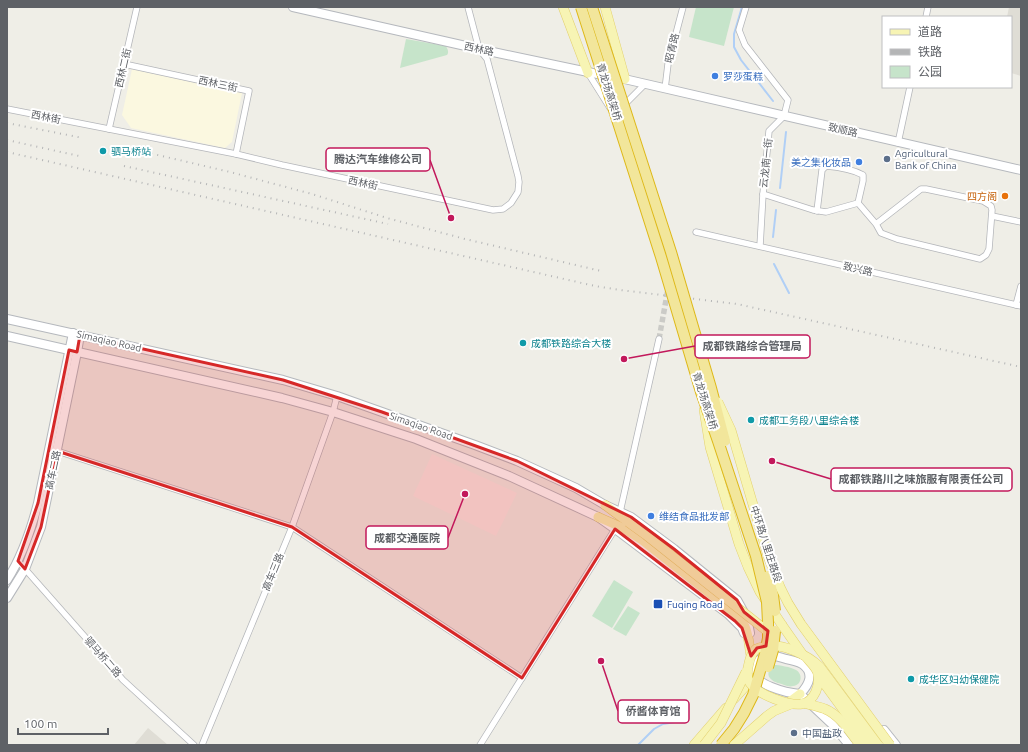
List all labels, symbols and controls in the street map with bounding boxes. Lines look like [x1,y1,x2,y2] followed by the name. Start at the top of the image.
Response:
[882,16,1012,88] legend
[918,25,942,38] text: 道路
[663,32,681,64] street label: 昭青路
[463,41,495,57] street label: 西林路
[918,45,942,58] text: 铁路
[113,47,133,89] street label: 西林二街
[594,62,624,122] street label: 青龙场高架桥
[918,65,942,78] text: 公园
[710,71,720,81] marker: 罗莎蛋糕
[723,71,763,82] place label: 罗莎蛋糕
[197,74,239,94] street label: 西林三街
[30,109,62,125] street label: 西林街
[827,121,859,139] street label: 致顺路
[758,138,774,188] street label: 云龙南一街
[98,146,108,156] marker: 驷马桥站
[111,146,151,157] place label: 驷马桥站
[326,148,430,171] callout: 腾达汽车维修公司
[895,148,957,171] place label: Agricultural Bank of China
[334,153,422,165] text: 腾达汽车维修公司
[882,154,892,164] marker: Agricultural Bank of China
[791,157,851,168] place label: 美之集化妆品
[854,157,864,167] marker: 美之集化妆品
[347,175,379,191] street label: 西林街
[967,191,997,202] place label: 四方阁
[1000,191,1010,201] marker: 四方阁
[842,260,874,278] street label: 致兴路
[76,328,143,354] street label: Simaqiao Road
[695,335,810,358] callout: 成都铁路综合管理局
[518,338,528,348] marker: 成都铁路综合大楼
[531,338,611,349] place label: 成都铁路综合大楼
[703,340,802,352] text: 成都铁路综合管理局
[690,371,720,431] street label: 青龙场高架桥
[388,410,454,442] street label: Simaqiao Road
[746,415,756,425] marker: 成都工务段八里综合楼
[759,415,859,426] place label: 成都工务段八里综合楼
[43,449,63,491] street label: 高车二路
[831,468,1012,491] callout: 成都铁路川之味旅服有限责任公司
[839,473,1004,485] text: 成都铁路川之味旅服有限责任公司
[748,504,784,584] street label: 中环路八里庄路段
[646,511,656,521] marker: 维结食品批发部
[659,511,729,522] place label: 维结食品批发部
[366,526,448,549] callout: 成都交通医院
[374,532,440,544] text: 成都交通医院
[260,551,286,593] street label: 高车三路
[652,598,664,610] marker: Fuqing Road
[667,599,723,610] place label: Fuqing Road
[82,635,124,679] street label: 驷马桥二路
[906,674,916,684] marker: 成华区妇幼保健院
[919,674,999,685] place label: 成华区妇幼保健院
[618,700,689,723] callout: 侨酱体育馆
[626,705,681,717] text: 侨酱体育馆
[18,710,108,736] scale bar
[24,717,57,730] text: 100 m
[789,728,799,738] marker: 中国盐政
[802,728,842,739] place label: 中国盐政

